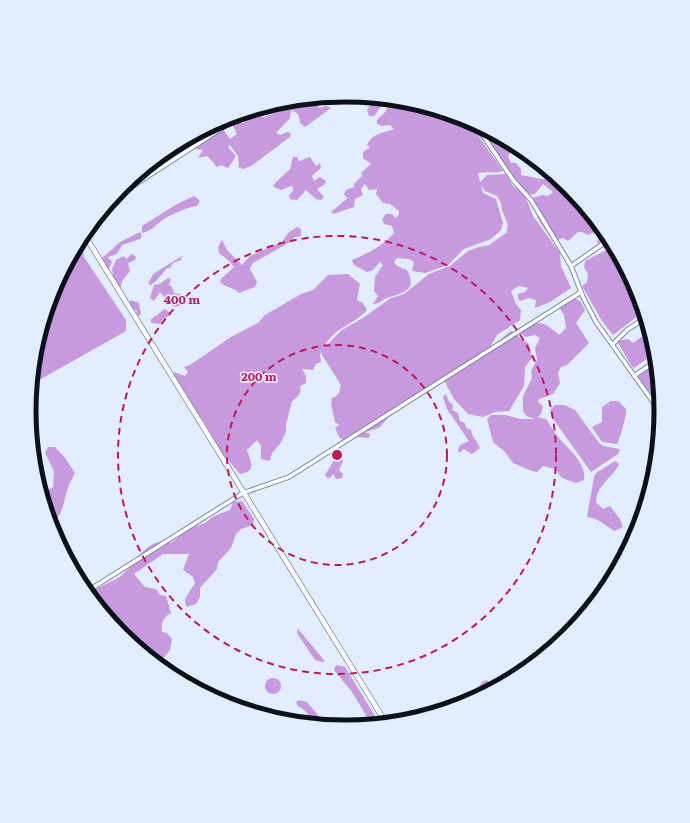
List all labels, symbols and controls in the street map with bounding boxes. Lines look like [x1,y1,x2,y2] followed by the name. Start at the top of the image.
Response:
[164,290,200,308] text: 400 m
[241,367,277,385] text: 200 m
[330,448,344,462] centre of rings

